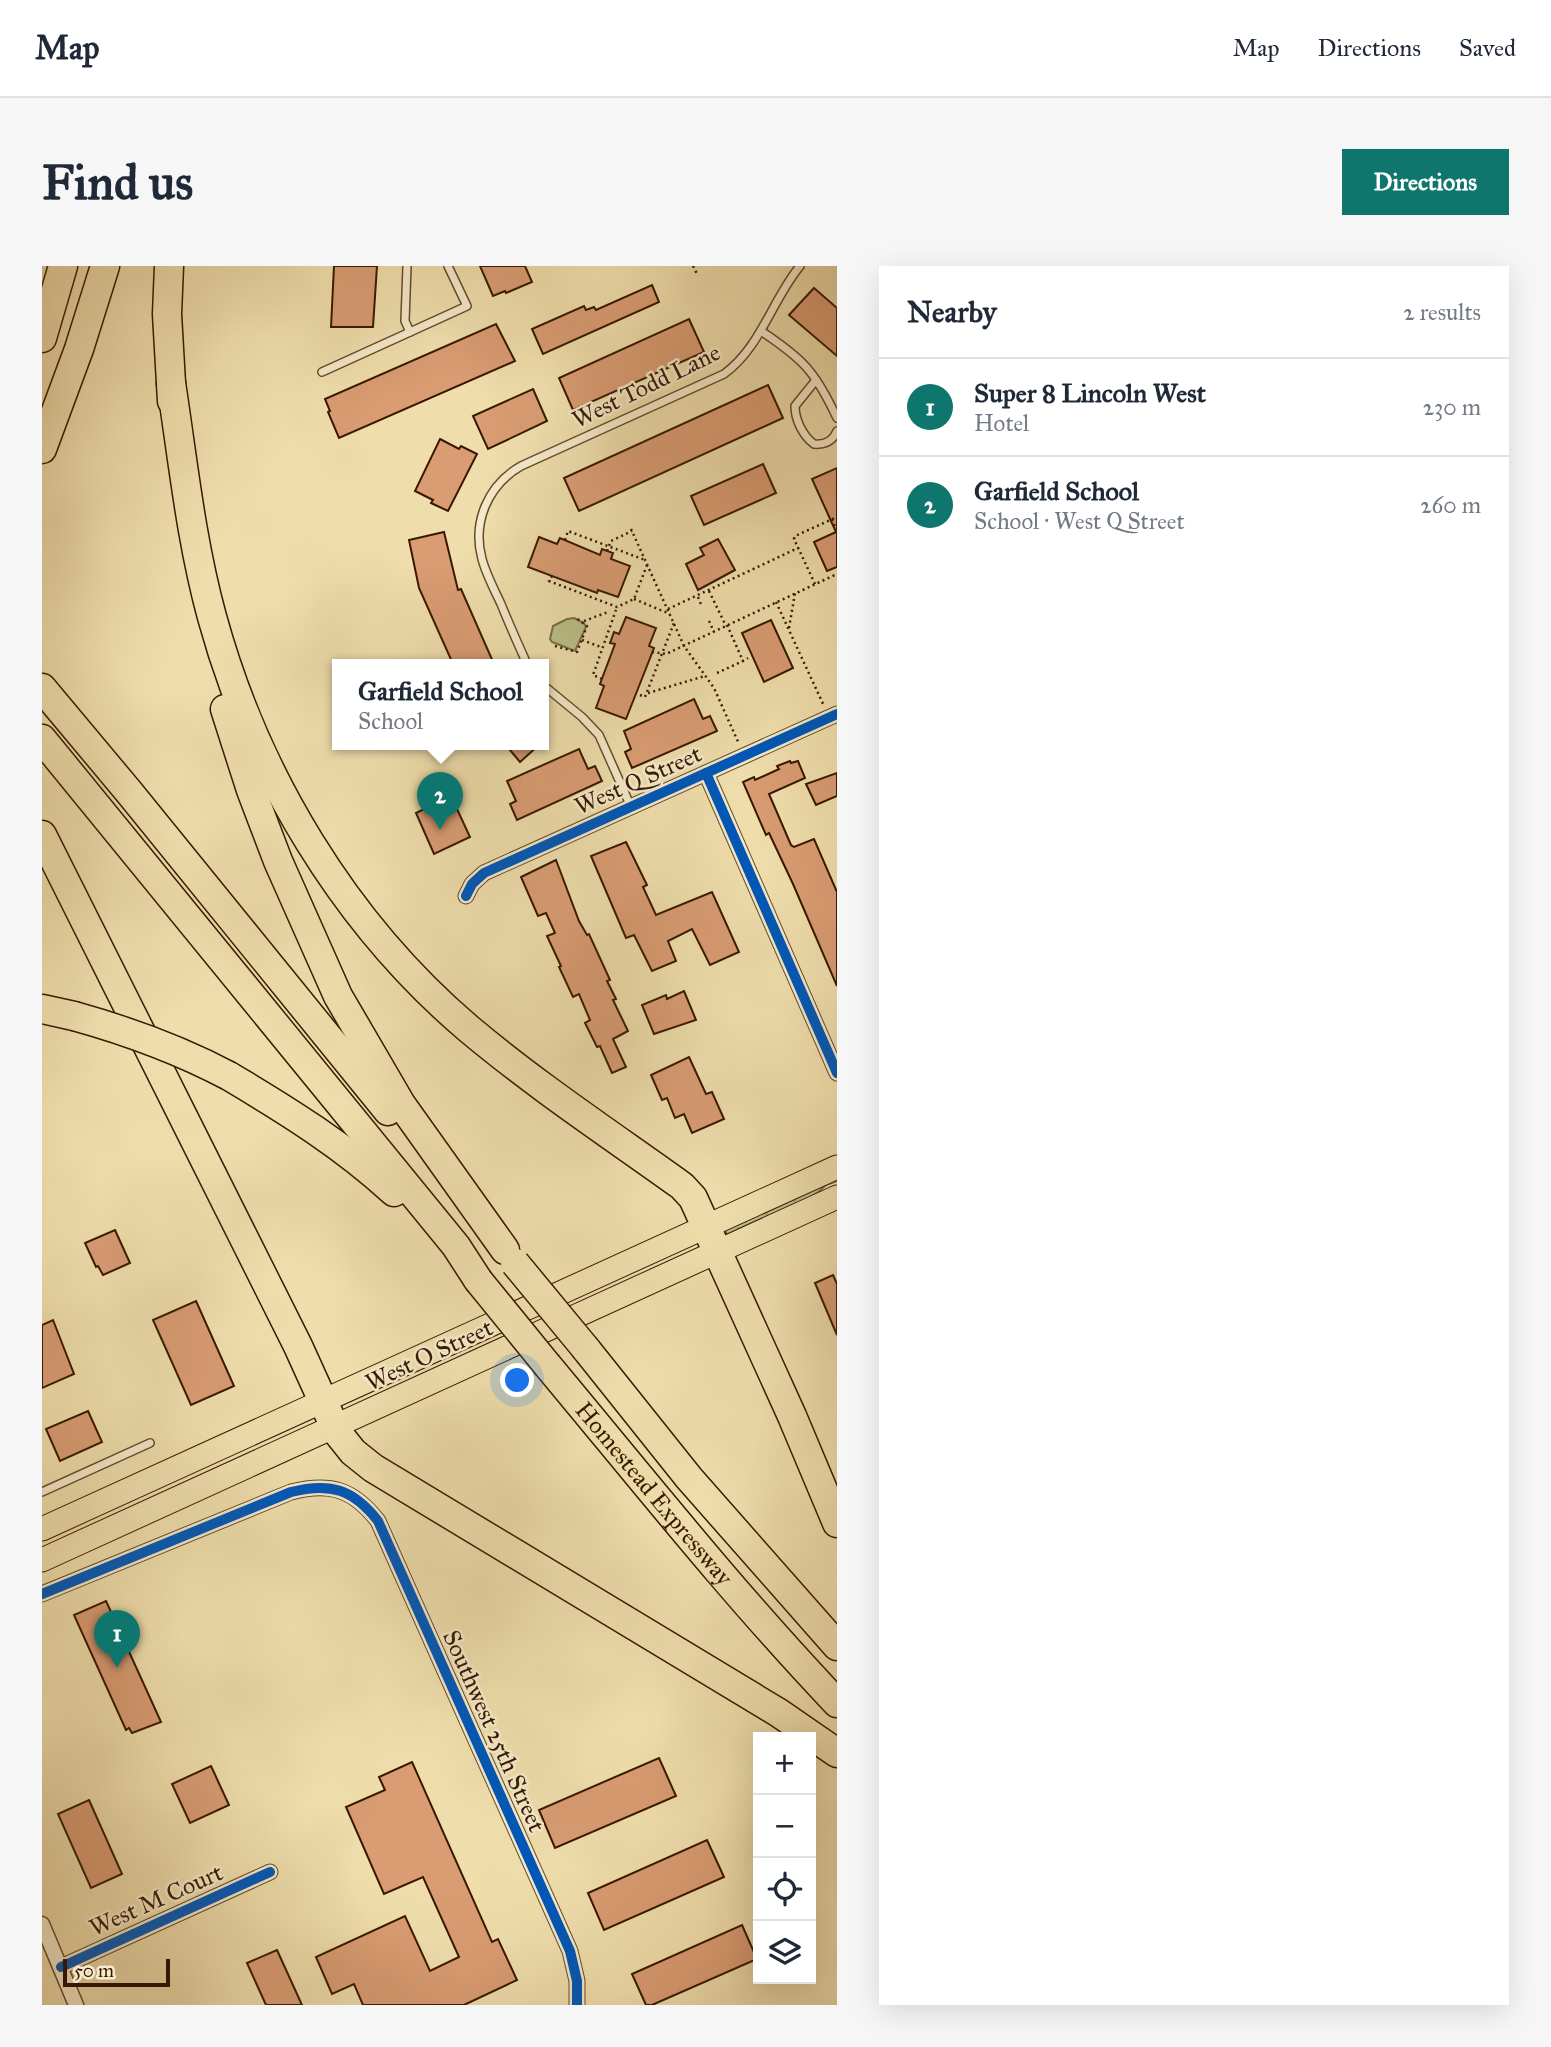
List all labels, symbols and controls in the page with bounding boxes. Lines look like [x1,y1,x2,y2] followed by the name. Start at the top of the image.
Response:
[35,28,99,68] text: Map
[1233,33,1280,63] text: Map
[1318,33,1421,63] text: Directions
[1459,33,1516,63] text: Saved
[1342,149,1509,215] button: Directions
[42,153,193,212] text: Find us
[907,294,997,330] text: Nearby
[1403,298,1481,326] text: 2 results
[567,337,725,435] street label: West Todd Lane
[974,377,1206,409] text: Super 8 Lincoln West
[925,393,935,421] text: 1
[1423,393,1481,421] text: 230 m
[974,409,1029,437] text: Hotel
[974,475,1139,507] text: Garfield School
[924,491,936,519] text: 2
[1420,491,1481,519] text: 260 m
[974,507,1185,535] text: School · West Q Street
[332,659,549,750] popup
[358,675,523,707] text: Garfield School
[358,707,423,735] text: School
[570,738,707,821] street label: West Q Street
[417,772,463,830] pin: 2
[360,1312,498,1398] street label: West O Street
[500,1363,534,1397] your location
[569,1396,740,1592] street label: Homestead Expressway
[94,1610,140,1668] pin: 1
[436,1625,552,1837] street label: Southwest 25th Street
[753,1732,816,1984] map controls
[753,1732,816,1795] button: +
[753,1795,816,1858] button: −
[85,1857,228,1943] street label: West M Court
[753,1858,816,1921] button: locate
[753,1921,816,1984] button: layers
[63,1956,170,1988] scale bar
[74,1959,114,1982] text: 50 m

